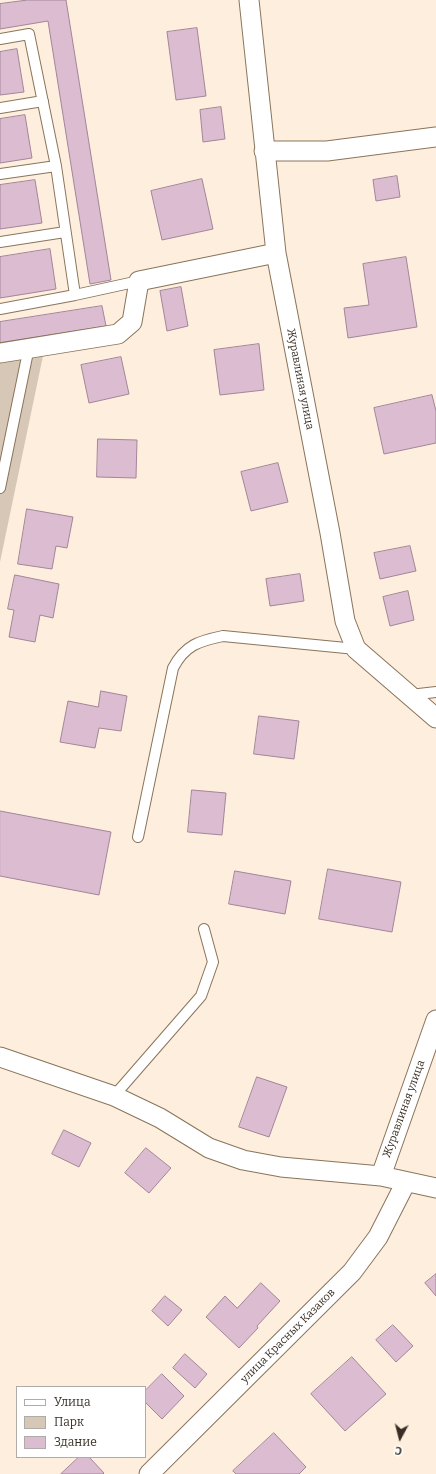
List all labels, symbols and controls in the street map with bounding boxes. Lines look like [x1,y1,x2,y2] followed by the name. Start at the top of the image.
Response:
[284,327,316,431] street label: Журавлиная улица
[380,1058,428,1160] street label: Журавлиная улица
[238,1286,338,1386] street label: улица Красных Казаков
[16,1386,146,1458] legend
[54,1395,90,1409] text: Улица
[54,1415,84,1429] text: Парк
[380,1418,420,1458] north arrow
[54,1435,97,1449] text: Здание
[394,1444,403,1457] text: С

